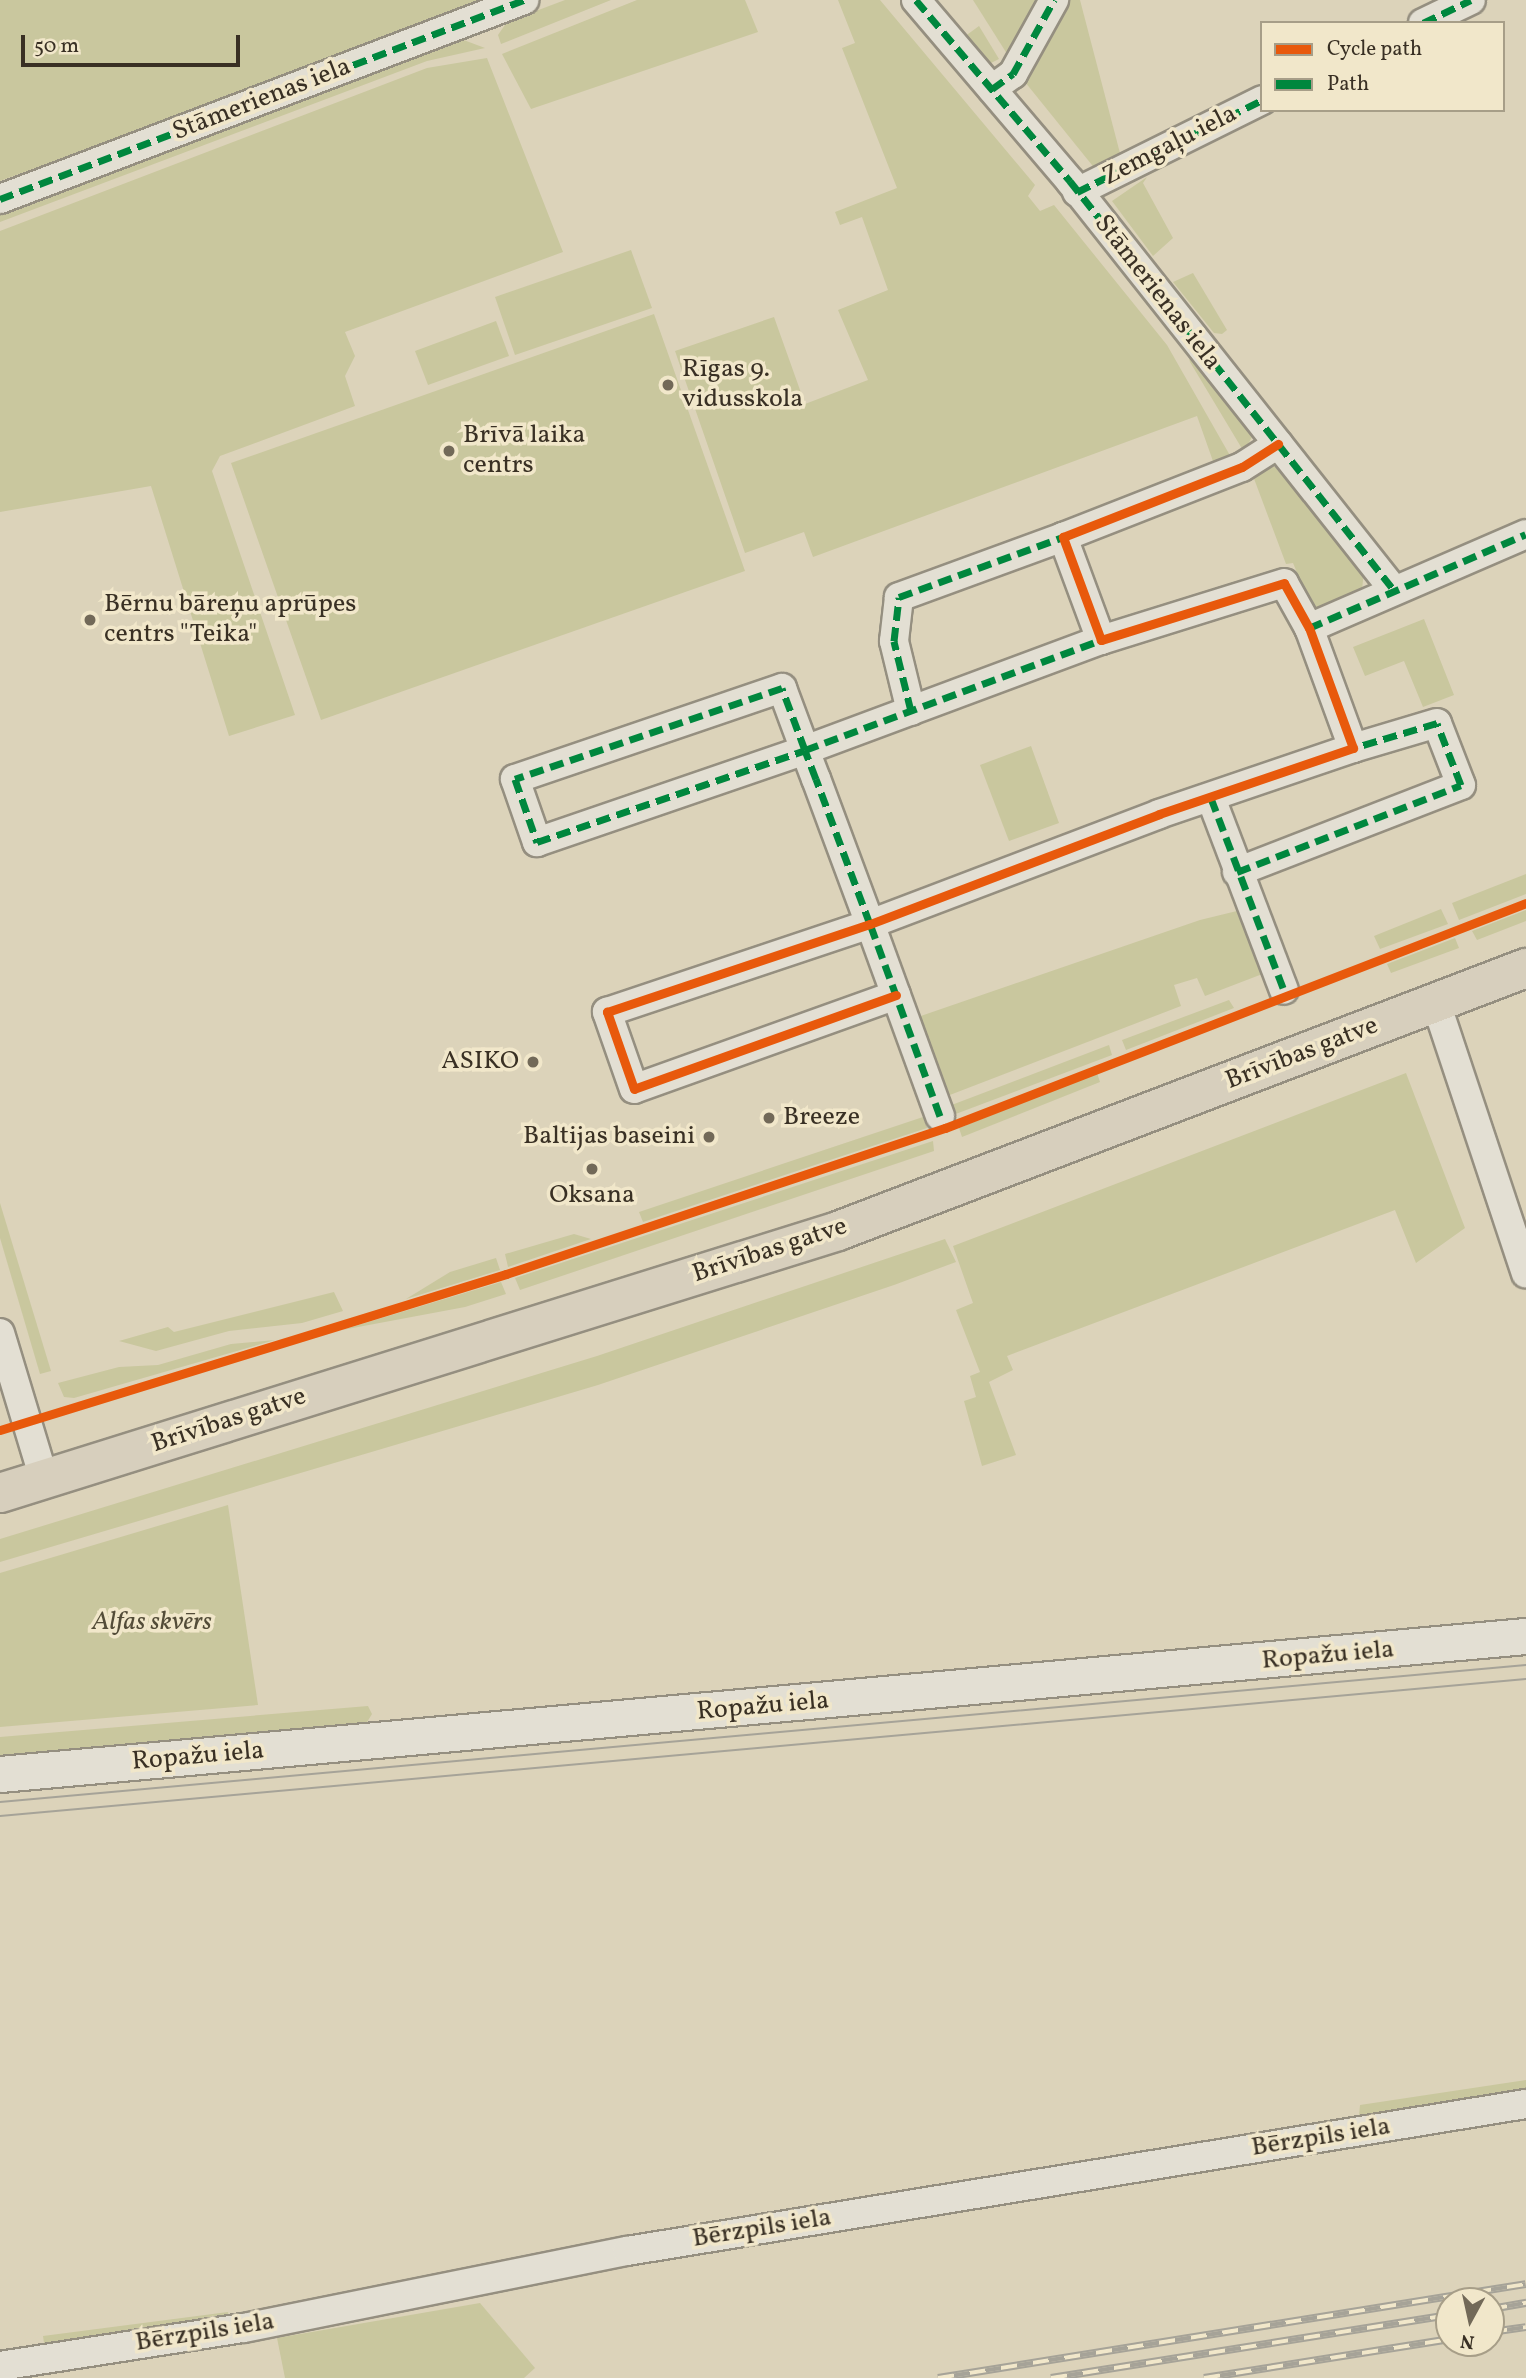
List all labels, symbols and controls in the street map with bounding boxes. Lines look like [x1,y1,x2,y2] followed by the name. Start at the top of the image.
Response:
[24,21,243,65] scale bar
[1260,21,1505,112] legend
[34,32,79,61] text: 50 m
[1327,35,1422,64] text: Cycle path
[168,52,356,148] street label: Stāmerienas iela
[1327,70,1369,99] text: Path
[1098,99,1242,193] street label: Zemgaļu iela
[1087,209,1227,377] street label: Stāmerienas iela
[682,354,803,416] place label: Rīgas 9. vidusskola
[660,377,676,393] marker: Rīgas 9. vidusskola
[463,420,585,481] place label: Brīvā laika centrs
[441,443,457,459] marker: Brīvā laika centrs
[104,589,356,650] place label: Bērnu bāreņu aprūpes centrs "Teika"
[82,612,98,628] marker: Bērnu bāreņu aprūpes centrs "Teika"
[1221,1011,1383,1097] street label: Brīvības gatve
[441,1046,519,1078] place label: ASIKO
[525,1054,541,1070] marker: ASIKO
[783,1102,860,1134] place label: Breeze
[761,1110,777,1126] marker: Breeze
[523,1121,695,1153] place label: Baltijas baseini
[701,1129,717,1145] marker: Baltijas baseini
[584,1161,600,1177] marker: Oksana
[549,1180,635,1212] place label: Oksana
[689,1211,851,1291] street label: Brīvības gatve
[148,1381,310,1461] street label: Brīvības gatve
[92,1607,212,1639] park label: Alfas skvērs
[1261,1635,1395,1677] street label: Ropažu iela
[696,1686,830,1728] street label: Ropažu iela
[131,1736,265,1778] street label: Ropažu iela
[1249,2112,1393,2164] street label: Bērzpils iela
[690,2203,834,2255] street label: Bērzpils iela
[1435,2287,1505,2357] north arrow
[133,2307,277,2359] street label: Bērzpils iela
[1459,2327,1476,2355] text: N

